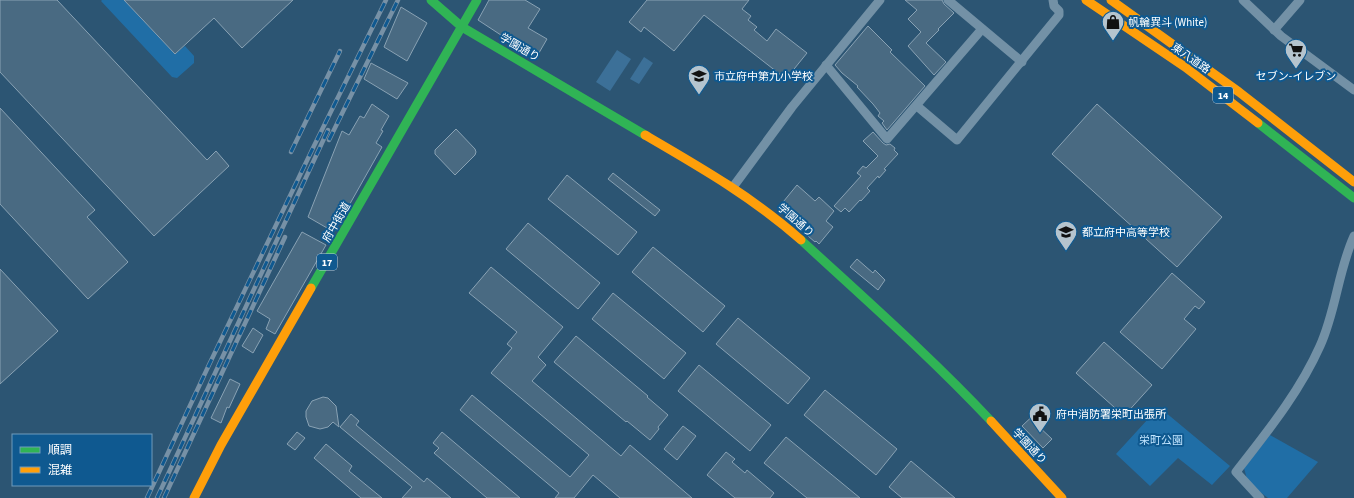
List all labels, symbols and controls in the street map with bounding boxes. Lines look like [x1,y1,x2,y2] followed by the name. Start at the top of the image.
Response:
[1100,9,1126,42] shop icon: 帆輪異斗 (White)
[1128,15,1207,30] place label: 帆輪異斗 (White)
[497,30,543,65] street label: 学園通り
[1283,37,1309,70] supermarket icon: セブン-イレブン
[1168,40,1213,77] street label: 東八道路
[686,63,712,96] school or university icon: 市立府中第九小学校
[714,69,813,84] place label: 市立府中第九小学校
[1256,69,1336,84] place label: セブン-イレブン
[1213,87,1233,103] road number: 14
[319,199,354,245] street label: 府中街道
[774,200,817,240] street label: 学園通り
[1053,219,1079,252] school or university icon: 都立府中高等学校
[1082,225,1170,240] place label: 都立府中高等学校
[317,254,337,270] road number: 17
[1027,401,1053,434] public building icon: 府中消防署栄町出張所
[1056,407,1167,422] place label: 府中消防署栄町出張所
[1009,425,1050,468] street label: 学園通り
[1139,433,1183,448] park label: 栄町公園
[12,434,152,486] legend
[48,442,72,459] text: 順調
[48,462,72,479] text: 混雑

